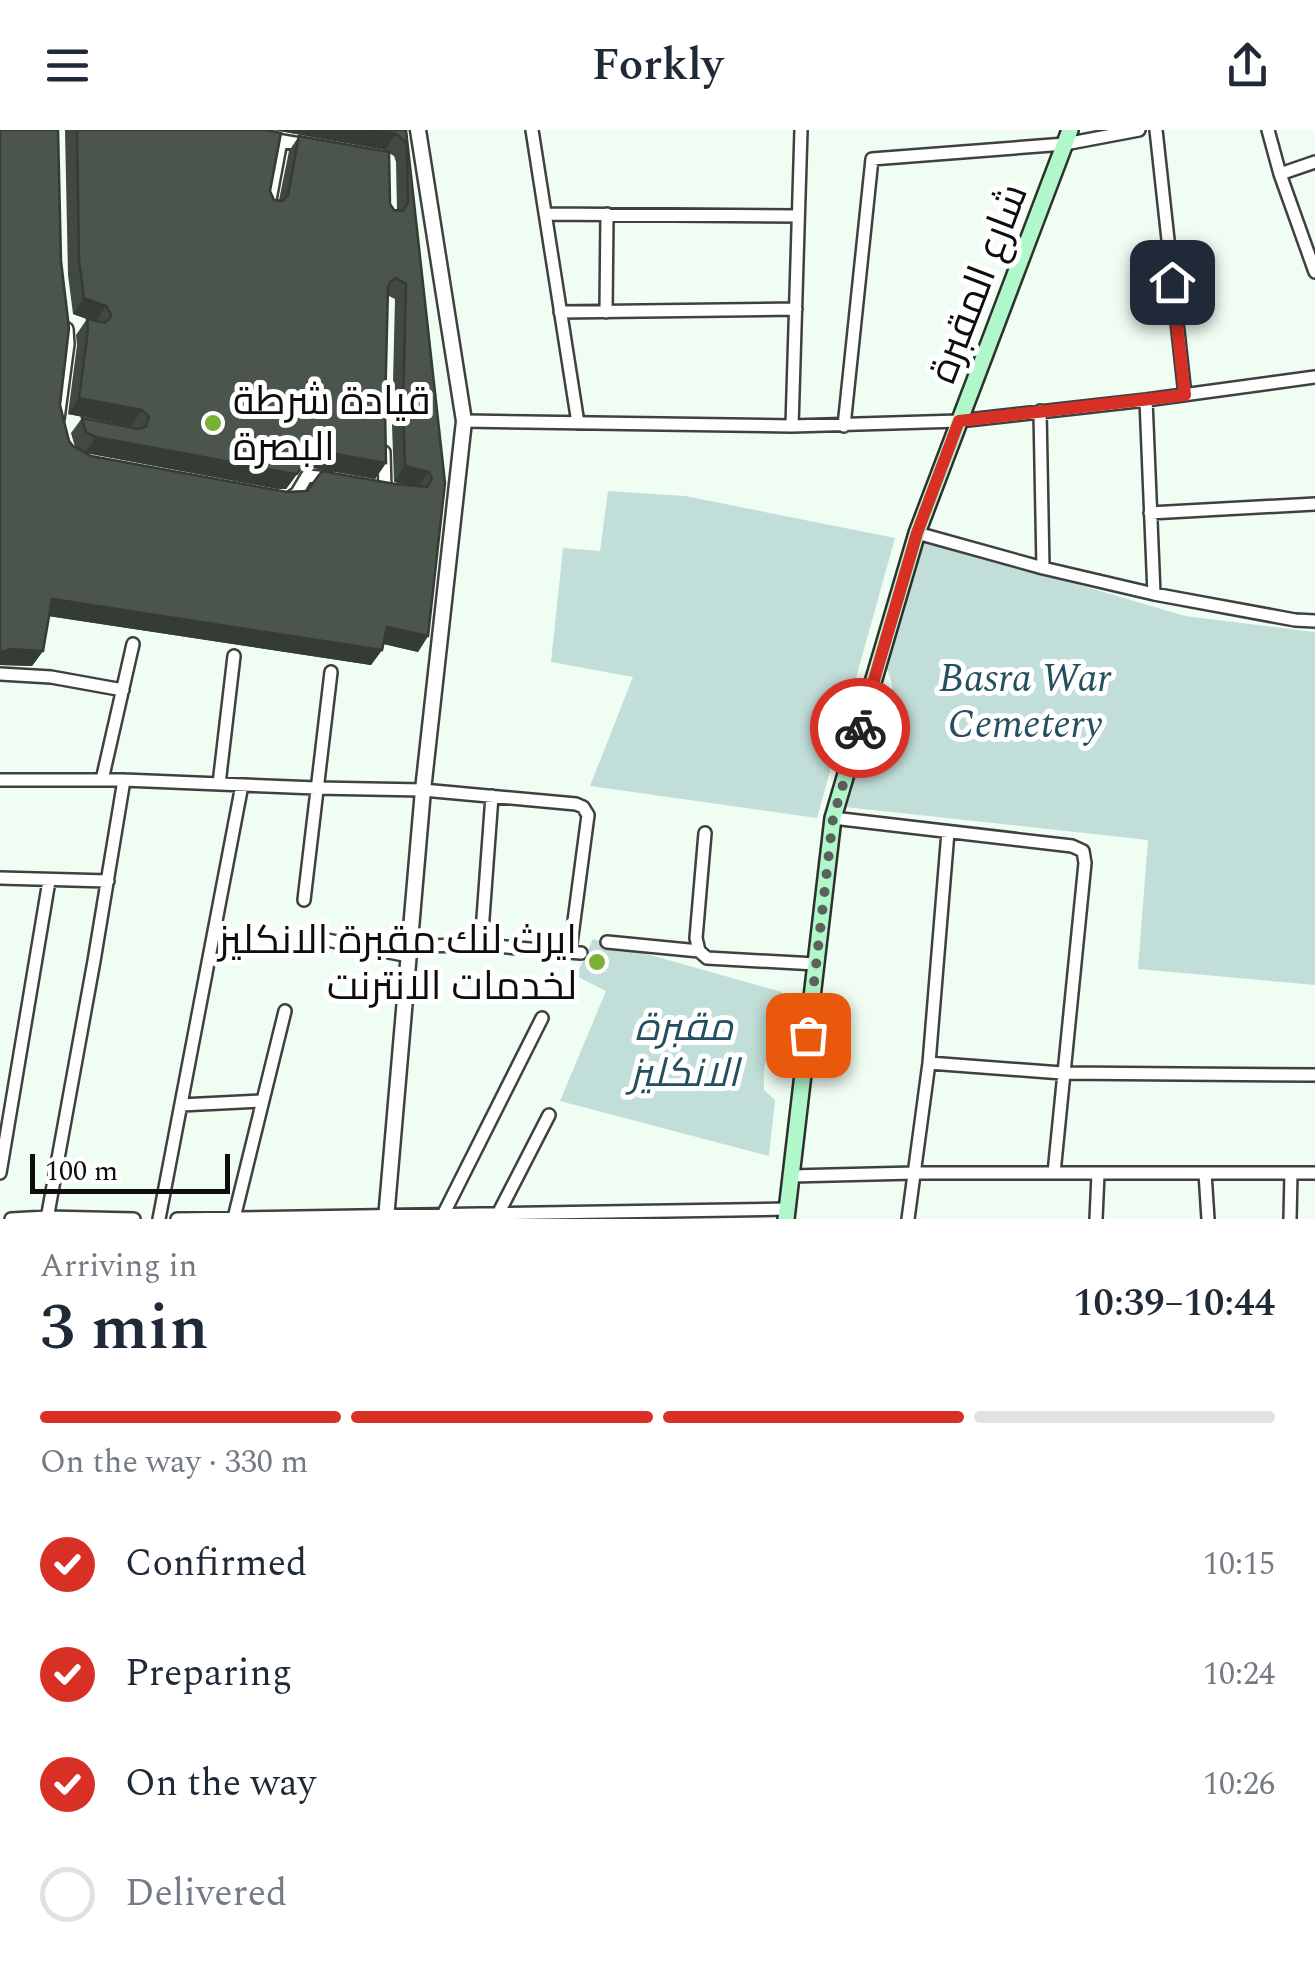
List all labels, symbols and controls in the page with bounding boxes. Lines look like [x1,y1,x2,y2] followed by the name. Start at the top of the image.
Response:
[592,31,723,100] text: Forkly
[40,38,95,93] icon: menu
[1220,38,1275,93] icon: share
[913,175,1045,392] street label: شارع المقبرة
[1130,240,1215,325] pin
[1145,255,1200,310] icon: home
[233,372,431,479] place label: قيادة شرطة البصرة
[202,412,224,434] marker: قيادة شرطة البصرة
[939,649,1112,756] park label: Basra War Cemetery
[810,678,910,778] courier
[833,701,888,756] icon: bike
[217,911,577,1018] place label: ايرث لنك مقبرة الانكليز لخدمات الانترنت
[586,951,608,973] marker: ايرث لنك مقبرة الانكليز لخدمات الانترنت
[766,993,851,1078] pin
[624,998,743,1105] park label: مقبرة الانكليز
[781,1008,836,1063] icon: bag
[30,1149,230,1194] scale bar
[45,1150,118,1193] text: 100 m
[40,1242,197,1291] text: Arriving in
[1073,1275,1275,1333] text: 10:39–10:44
[40,1279,209,1378] text: 3 min
[40,1438,308,1487] text: On the way · 330 m
[125,1535,307,1593] text: Confirmed
[40,1537,95,1592] icon: check
[1203,1540,1275,1589] text: 10:15
[125,1645,292,1703] text: Preparing
[40,1647,95,1702] icon: check
[1203,1650,1275,1699] text: 10:24
[125,1755,316,1813] text: On the way
[40,1757,95,1812] icon: check
[1203,1760,1275,1809] text: 10:26
[125,1865,287,1923] text: Delivered

